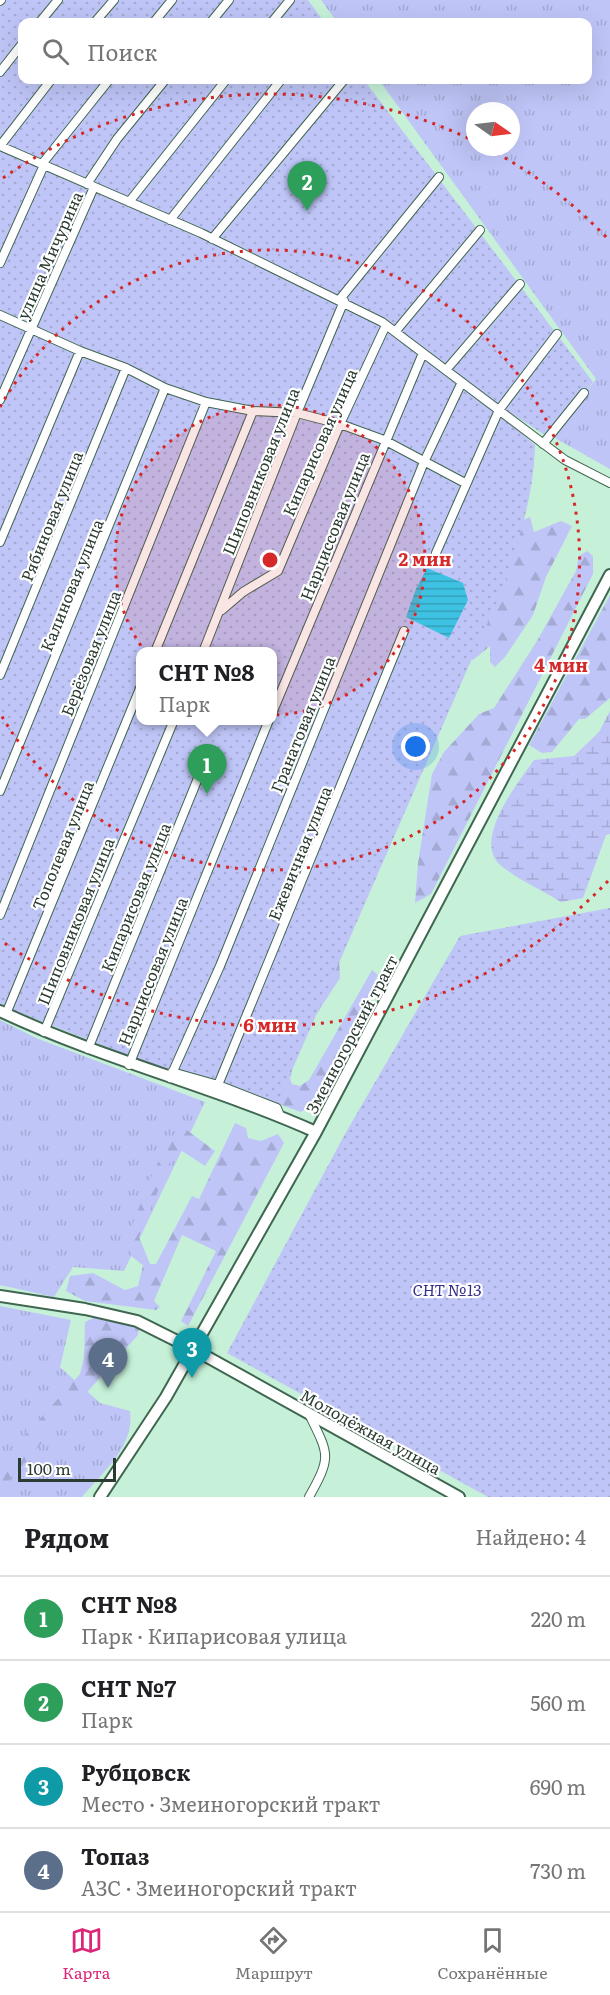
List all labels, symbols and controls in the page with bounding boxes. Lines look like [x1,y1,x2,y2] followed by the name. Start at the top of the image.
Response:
[18,18,592,84] search box
[39,35,72,68] icon: search
[87,35,157,68] text: Поиск
[466,102,520,156] north arrow
[288,162,326,211] pin: 2
[10,187,88,323] street label: улица Мичурина
[276,364,363,520] street label: Кипарисовая улица
[215,383,305,558] street label: Шиповниковая улица
[14,447,88,585] street label: Рябиновая улица
[293,448,375,604] street label: Нарциссовая улица
[33,515,109,655] street label: Калиновая улица
[399,545,452,572] text: 2 мин
[260,550,280,570] centre of rings
[54,586,126,720] street label: Берёзовая улица
[136,647,277,725] popup
[534,651,588,678] text: 4 мин
[264,652,340,796] street label: Гранатовая улица
[158,655,255,688] text: СНТ №8
[158,688,210,718] text: Парк
[401,732,430,761] your location
[188,744,226,794] pin: 1
[25,776,99,913] street label: Тополевая улица
[261,782,337,924] street label: Ежевичная улица
[94,818,176,975] street label: Кипарисовая улица
[30,833,120,1008] street label: Шиповниковая улица
[111,893,193,1049] street label: Нарциссовая улица
[299,950,403,1118] street label: Змеиногорский тракт
[243,1011,297,1038] text: 6 мин
[413,1277,481,1301] park label: СНТ №13
[172,1328,212,1378] pin: 3
[88,1338,128,1388] pin: 4
[296,1382,446,1480] street label: Молодёжная улица
[18,1455,116,1482] scale bar
[27,1456,71,1480] text: 100 m
[24,1517,109,1556] text: Рядом
[475,1521,586,1551] text: Найдено: 4
[81,1587,177,1620] text: СНТ №8
[39,1603,48,1633] text: 1
[531,1603,586,1633] text: 220 m
[81,1620,347,1650] text: Парк · Кипарисовая улица
[81,1671,176,1704] text: СНТ №7
[38,1687,49,1717] text: 2
[530,1687,586,1717] text: 560 m
[81,1704,133,1734] text: Парк
[81,1755,191,1788] text: Рубцовск
[38,1771,49,1801] text: 3
[530,1771,586,1801] text: 690 m
[81,1788,380,1818] text: Место · Змеиногорский тракт
[81,1839,149,1872] text: Топаз
[37,1855,50,1885] text: 4
[530,1855,586,1885] text: 730 m
[81,1872,357,1902] text: АЗС · Змеиногорский тракт
[62,1924,110,1984] tab: Карта
[235,1924,313,1984] tab: Маршрут
[438,1924,548,1984] tab: Сохранённые

